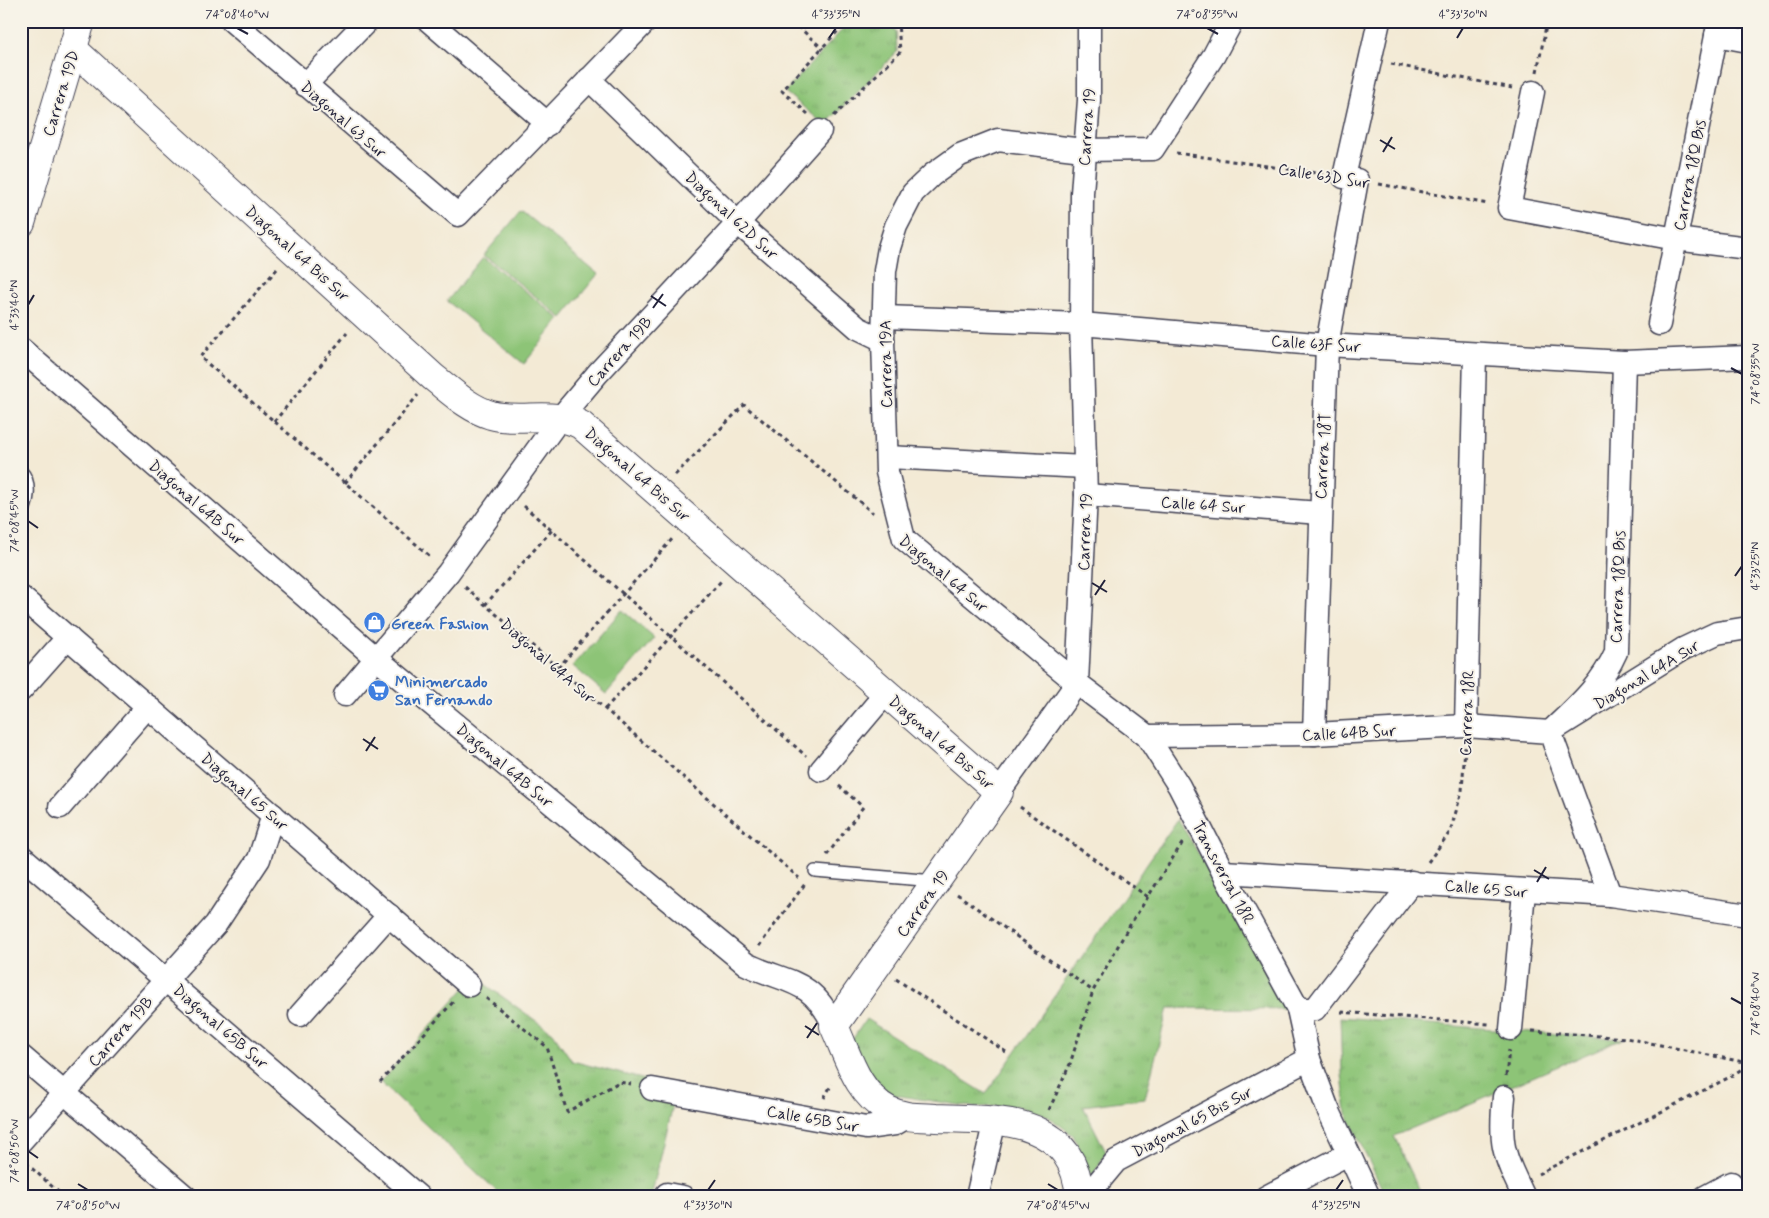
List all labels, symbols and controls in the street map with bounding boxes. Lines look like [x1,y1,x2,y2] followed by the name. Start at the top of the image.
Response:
[205,7,269,23] text: 74°08'40"W
[812,7,860,23] text: 4°33'35"N
[1176,7,1238,23] text: 74°08'35"W
[1439,7,1487,23] text: 4°33'30"N
[38,48,84,139] street label: Carrera 19D
[295,77,391,164] street label: Diagonal 63 Sur
[1074,88,1101,167] street label: Carrera 19
[1669,118,1712,233] street label: Carrera 18Q Bis
[1277,159,1372,194] street label: Calle 63D Sur
[679,167,783,266] street label: Diagonal 62D Sur
[239,201,354,308] street label: Diagonal 64 Bis Sur
[7,280,23,330] text: 4°33'40"N
[583,312,657,392] street label: Carrera 19B
[875,320,898,408] street label: Carrera 19A
[1270,331,1362,358] street label: Calle 63F Sur
[1748,343,1764,405] text: 74°08'35"W
[1311,412,1336,500] street label: Carrera 18T
[579,423,695,528] street label: Diagonal 64 Bis Sur
[143,456,249,552] street label: Diagonal 64B Sur
[7,489,23,553] text: 74°08'45"W
[1160,492,1246,519] street label: Calle 64 Sur
[1074,493,1097,571] street label: Carrera 19
[1606,530,1631,644] street label: Carrera 18Q Bis
[893,531,992,619] street label: Diagonal 64 Sur
[1748,542,1764,590] text: 4°33'25"N
[363,611,387,635] shop icon: Green Fashion
[391,614,489,635] place label: Green Fashion
[494,614,599,709] street label: Diagonal 64A Sur
[1590,635,1704,716] street label: Diagonal 64A Sur
[1455,670,1479,757] street label: Carrera 18R
[395,672,493,711] place label: Minimercado San Fernando
[367,678,391,702] supermarket icon: Minimercado San Fernando
[883,691,999,796] street label: Diagonal 64 Bis Sur
[450,719,557,814] street label: Diagonal 64B Sur
[1301,721,1397,746] street label: Calle 64B Sur
[195,748,292,837] street label: Diagonal 65 Sur
[1187,817,1259,928] street label: Transversal 18R
[892,866,954,942] street label: Carrera 19
[1444,875,1528,904] street label: Calle 65 Sur
[1748,972,1764,1036] text: 74°08'40"W
[167,980,272,1075] street label: Diagonal 65B Sur
[84,992,158,1072] street label: Carrera 19B
[1129,1082,1257,1164] street label: Diagonal 65 Bis Sur
[765,1101,861,1138] street label: Calle 65B Sur
[7,1119,23,1183] text: 74°08'50"W
[56,1198,120,1214] text: 74°08'50"W
[684,1198,732,1214] text: 4°33'30"N
[1026,1198,1090,1214] text: 74°08'45"W
[1312,1198,1360,1214] text: 4°33'25"N

